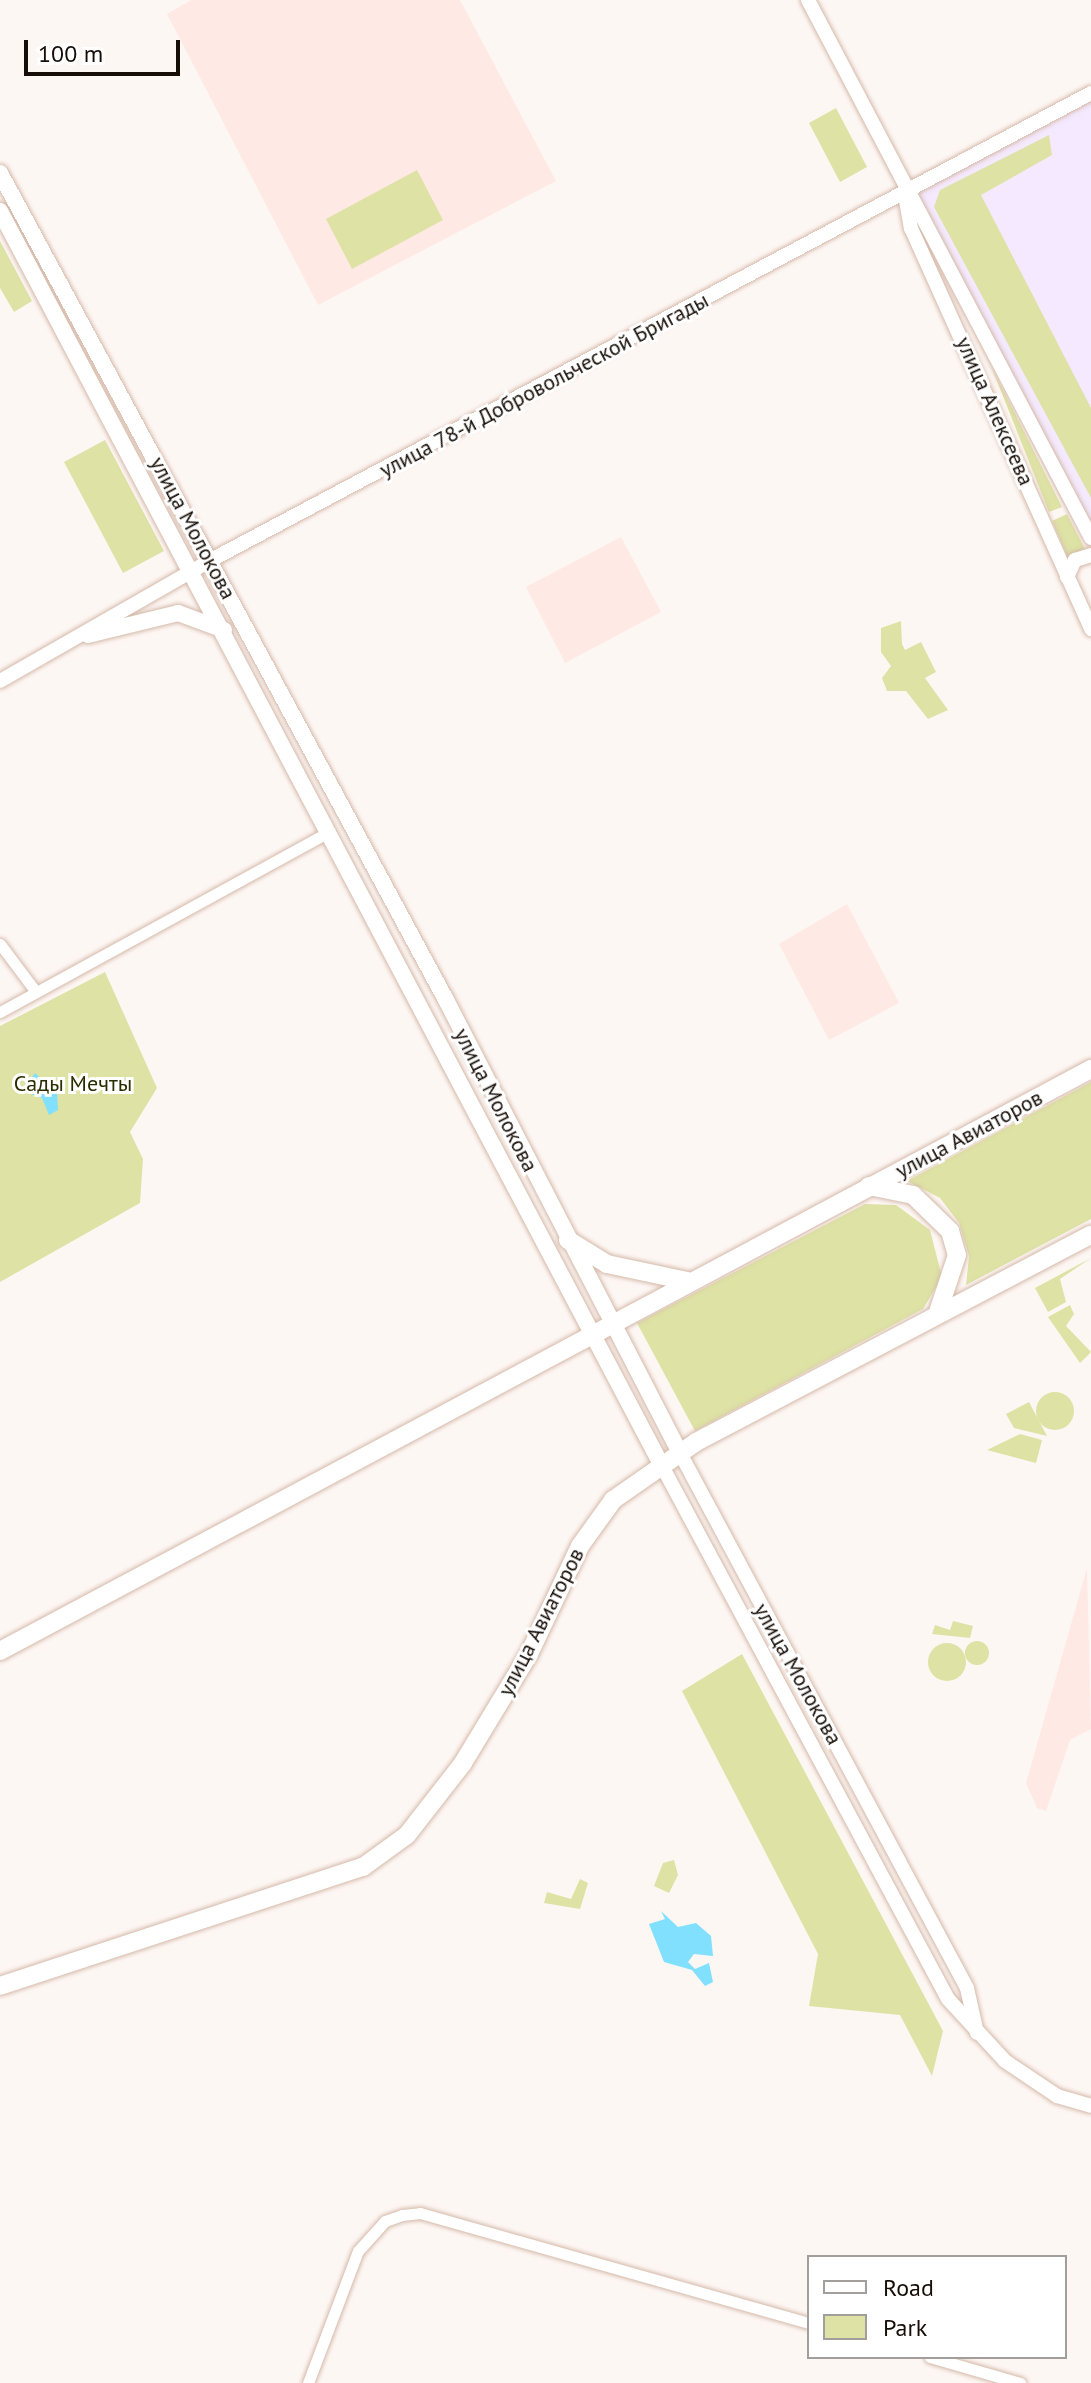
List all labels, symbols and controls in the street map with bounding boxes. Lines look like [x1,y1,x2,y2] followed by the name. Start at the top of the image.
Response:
[28,24,184,74] scale bar
[38,38,103,69] text: 100 m
[375,287,713,483] street label: улица 78-й Добровольческой Бригады
[950,332,1040,490] street label: улица Алексеева
[144,452,242,604] street label: улица Молокова
[448,1024,544,1176] street label: улица Молокова
[14,1071,132,1097] park label: Сады Мечты
[891,1084,1047,1184] street label: улица Авиаторов
[492,1543,590,1701] street label: улица Авиаторов
[748,1599,848,1749] street label: улица Молокова
[807,2255,1067,2359] legend
[883,2272,934,2303] text: Road
[883,2312,927,2343] text: Park

